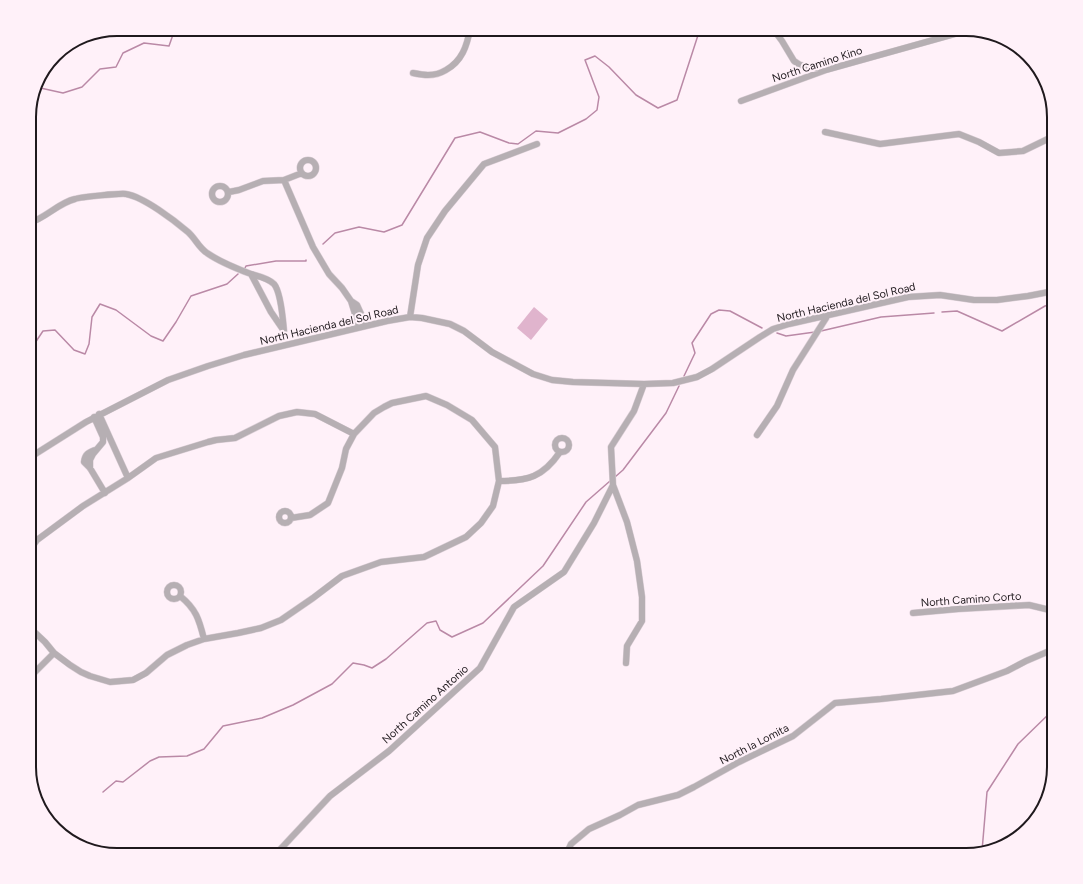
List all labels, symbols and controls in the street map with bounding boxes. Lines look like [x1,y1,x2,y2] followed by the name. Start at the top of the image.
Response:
[770,44,864,85] street label: North Camino Kino
[775,280,917,325] street label: North Hacienda del Sol Road
[258,303,400,348] street label: North Hacienda del Sol Road
[920,589,1022,610] street label: North Camino Corto
[380,662,471,747] street label: North Camino Antonio
[717,721,791,768] street label: North la Lomita

